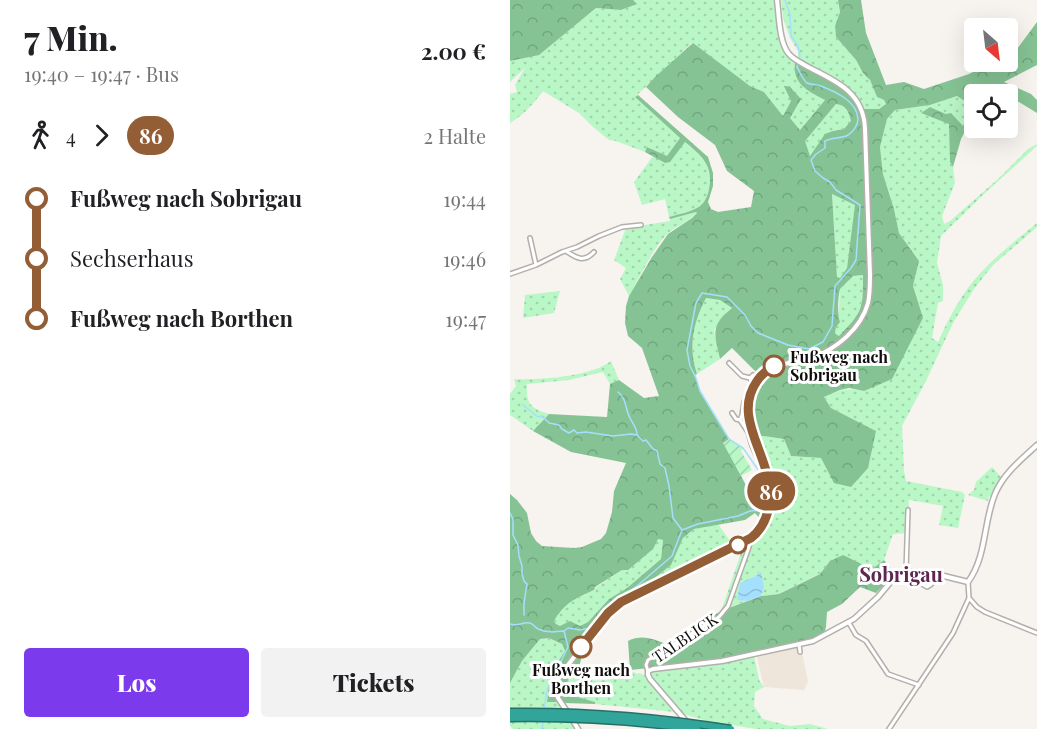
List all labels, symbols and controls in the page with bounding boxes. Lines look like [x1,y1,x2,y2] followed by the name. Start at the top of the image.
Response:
[24,15,118,59] text: 7 Min.
[964,18,1018,72] north arrow
[964,18,1018,138] map controls
[421,36,486,66] text: 2.00 €
[24,60,179,87] text: 19:40 – 19:47 · Bus
[964,84,1018,138] button: locate
[24,119,57,152] icon: walk
[85,119,118,152] icon: forward
[139,121,162,149] text: 86
[66,122,76,149] text: 4
[424,122,486,149] text: 2 Halte
[70,183,302,213] text: Fußweg nach Sobrigau
[443,185,486,212] text: 19:44
[70,243,193,273] text: Sechserhaus
[443,245,486,272] text: 19:46
[70,303,293,333] text: Fußweg nach Borthen
[445,305,486,332] text: 19:47
[790,346,888,385] place label: Fußweg nach Sobrigau
[763,355,785,377] marker: Fußweg nach Sobrigau
[744,472,798,510] line badge: 86
[759,477,783,505] text: 86
[729,536,747,554] unlabelled marker
[859,560,943,587] district label: Sobrigau
[648,608,722,667] street label: TALBLICK
[570,636,592,658] marker: Fußweg nach Borthen
[24,648,249,717] button: Los
[261,648,486,717] button: Tickets
[532,659,630,698] place label: Fußweg nach Borthen

